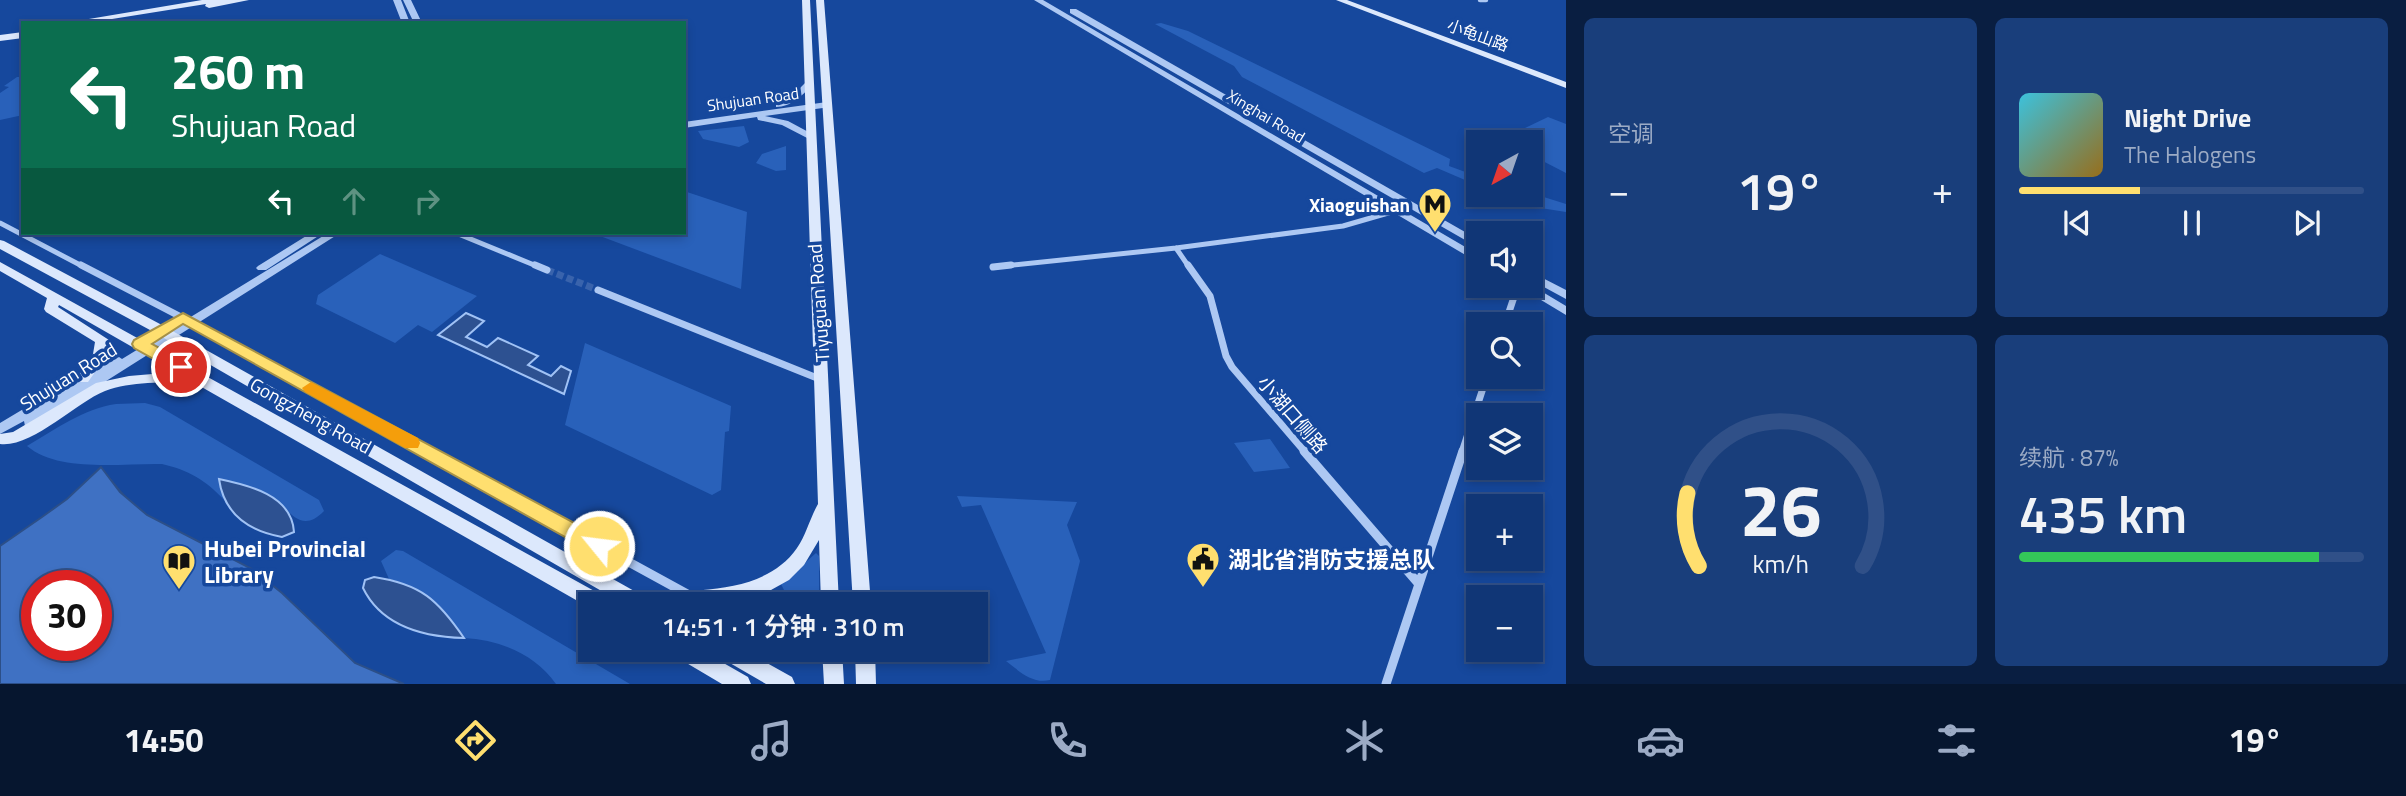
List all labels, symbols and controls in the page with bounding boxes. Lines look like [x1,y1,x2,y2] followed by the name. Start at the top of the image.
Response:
[1444,13,1512,57] street label: 小龟山路
[171,33,305,108] text: 260 m
[56,49,147,140] icon: left
[706,81,800,117] street label: Shujuan Road
[1222,83,1310,149] street label: Xinghai Road
[2124,98,2251,137] text: Night Drive
[171,101,356,149] text: Shujuan Road
[1608,116,1654,151] text: 空调
[1466,130,1544,206] north arrow
[1466,130,1543,662] map controls
[2124,137,2256,172] text: The Halogens
[1737,151,1824,230] text: 19°
[1608,161,1629,219] text: −
[1932,161,1953,219] text: +
[262,182,300,220] icon: left
[335,182,373,220] icon: ahead
[408,182,446,220] icon: right
[1416,185,1454,234] metro station icon: Xiaoguishan
[1309,190,1410,219] place label: Xiaoguishan
[2058,204,2096,242] icon: previous
[2173,204,2211,242] icon: pause
[2288,204,2326,242] icon: next
[1466,221,1543,298] button: sound
[799,243,837,363] street label: Tiyuguan Road
[1466,312,1543,389] button: search
[14,335,122,417] street label: Shujuan Road
[151,337,211,397] pin
[162,348,200,386] icon: arrive
[245,369,377,461] street label: Gongzheng Road
[1251,369,1335,459] street label: 小湖口侧路
[1466,403,1543,480] button: layers
[2019,440,2119,475] text: 续航 · 87%
[1740,455,1821,565] text: 26
[2019,474,2187,553] text: 435 km
[1466,494,1543,571] button: +
[562,509,636,583] position arrow
[204,531,366,592] place label: Hubei Provincial Library
[1184,540,1222,589] public building icon: 湖北省消防支援总队
[160,542,198,591] library icon: Hubei Provincial Library
[1228,542,1435,577] place label: 湖北省消防支援总队
[1752,545,1809,583] text: km/h
[21,570,112,661] speed limit sign: 30
[1466,585,1543,662] button: −
[661,607,905,646] text: 14:51 · 1 分钟 · 310 m
[124,716,204,764] text: 14:50
[451,716,500,765] icon: directions
[747,716,796,765] icon: music
[1043,716,1092,765] icon: phone
[1340,716,1389,765] icon: climate
[1636,716,1685,765] icon: car
[1932,716,1981,765] icon: filters
[2228,716,2282,764] text: 19°

